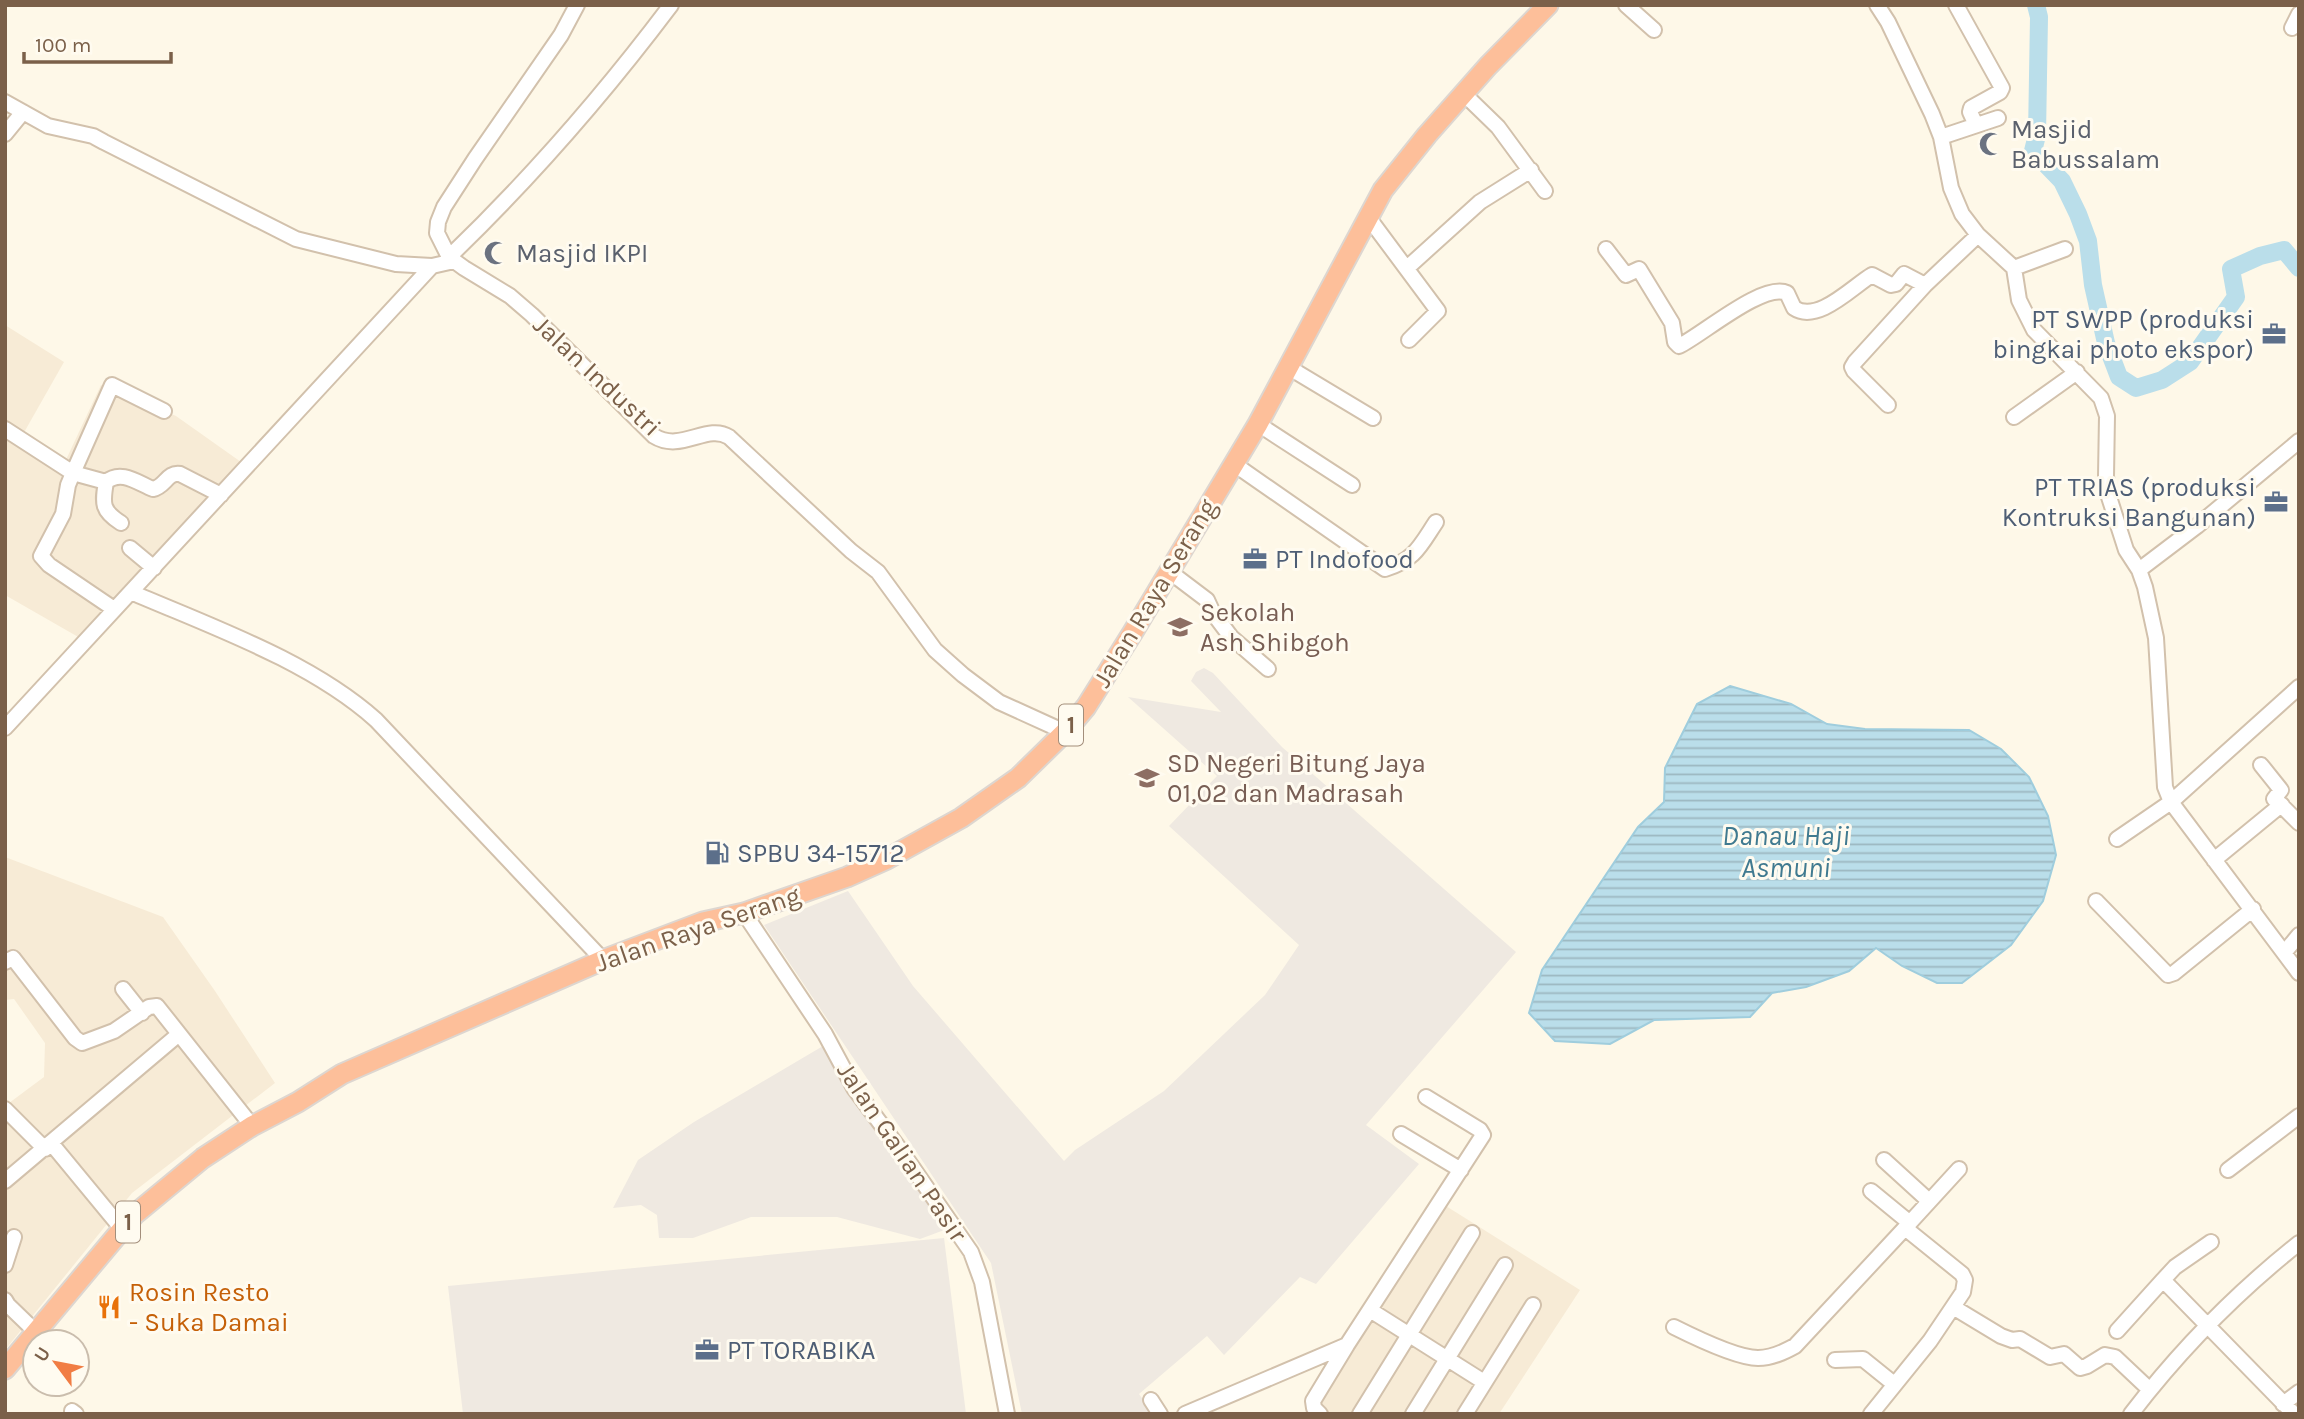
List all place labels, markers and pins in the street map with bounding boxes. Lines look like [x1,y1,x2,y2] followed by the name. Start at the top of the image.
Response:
[2011,114,2160,175] place label: Masjid Babussalam
[1977,130,2005,158] mosque icon: Masjid Babussalam
[516,238,648,269] place label: Masjid IKPI
[482,239,510,267] mosque icon: Masjid IKPI
[1993,304,2254,365] place label: PT SWPP (produksi bingkai photo ekspor)
[2260,320,2288,348] office icon: PT SWPP (produksi bingkai photo ekspor)
[2002,472,2256,533] place label: PT TRIAS (produksi Kontruksi Bangunan)
[2262,488,2290,516] office icon: PT TRIAS (produksi Kontruksi Bangunan)
[1275,544,1414,575] place label: PT Indofood
[1241,545,1269,573] office icon: PT Indofood
[1200,597,1350,658] place label: Sekolah Ash Shibgoh
[1166,613,1194,641] school or university icon: Sekolah Ash Shibgoh
[1167,748,1426,809] place label: SD Negeri Bitung Jaya 01,02 dan Madrasah
[1133,764,1161,792] school or university icon: SD Negeri Bitung Jaya 01,02 dan Madrasah
[737,838,904,869] place label: SPBU 34-15712
[703,839,731,867] fuel station icon: SPBU 34-15712
[129,1277,289,1338] place label: Rosin Resto - Suka Damai
[95,1293,123,1321] restaurant icon: Rosin Resto - Suka Damai
[727,1335,875,1366] place label: PT TORABIKA
[693,1336,721,1364] office icon: PT TORABIKA

